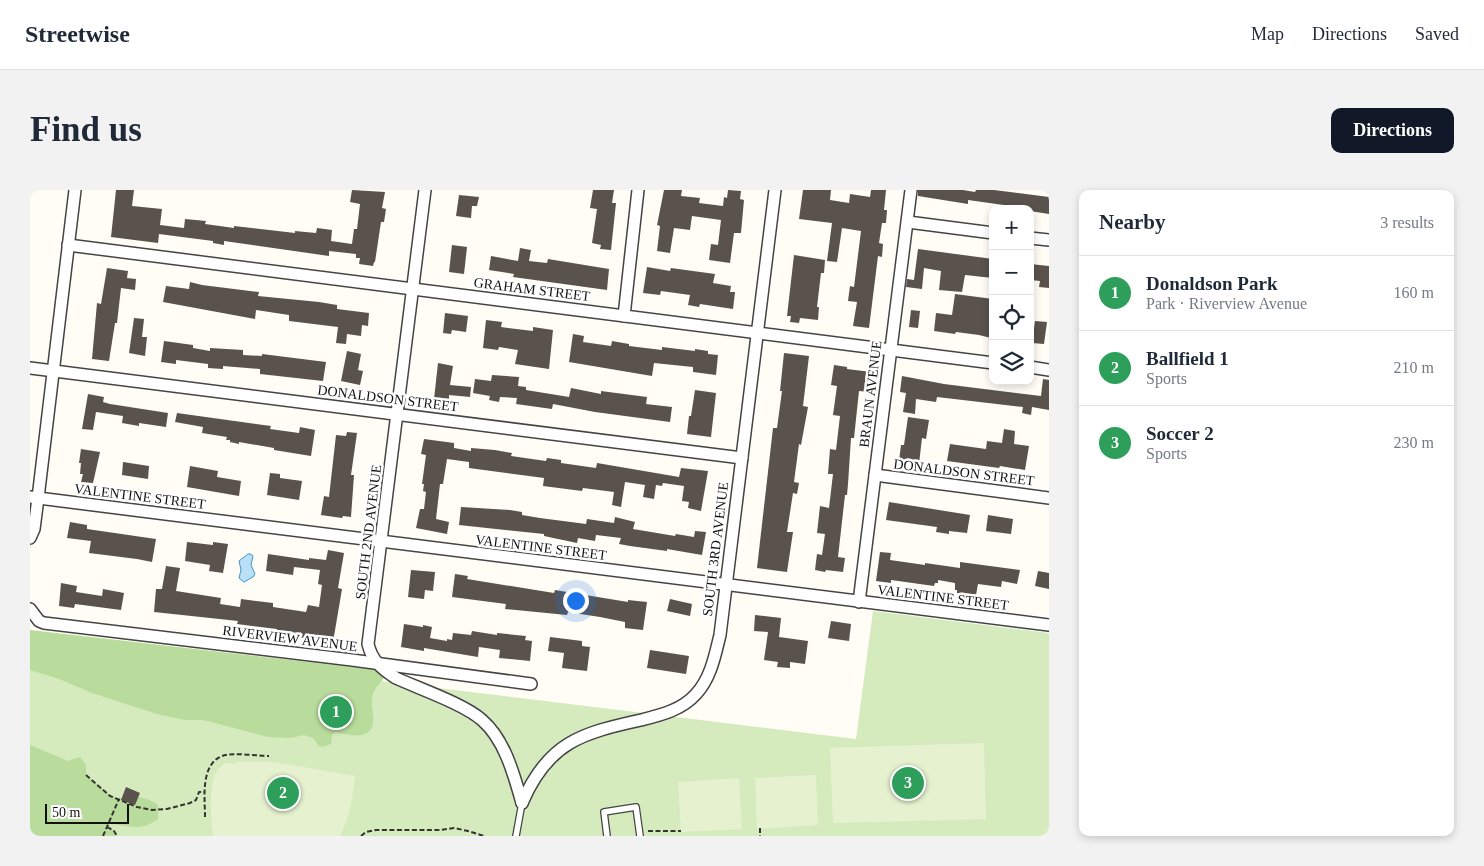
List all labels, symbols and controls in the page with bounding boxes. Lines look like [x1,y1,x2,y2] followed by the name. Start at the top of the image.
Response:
[25,21,130,47] text: Streetwise
[1251,24,1284,44] text: Map
[1312,24,1387,44] text: Directions
[1415,24,1459,44] text: Saved
[1331,108,1454,153] button: Directions
[30,110,142,149] text: Find us
[989,205,1034,385] map controls
[989,205,1034,250] button: +
[1099,210,1166,234] text: Nearby
[1380,214,1434,231] text: 3 results
[989,250,1034,295] button: −
[1146,273,1277,294] text: Donaldson Park
[473,275,591,304] street label: GRAHAM STREET
[1111,284,1119,301] text: 1
[1394,284,1434,301] text: 160 m
[989,295,1034,340] button: locate
[1146,295,1307,312] text: Park · Riverview Avenue
[857,340,884,448] street label: BRAUN AVENUE
[989,340,1034,385] button: layers
[1146,348,1229,369] text: Ballfield 1
[1111,359,1119,376] text: 2
[1394,359,1434,376] text: 210 m
[1146,370,1187,387] text: Sports
[317,382,460,415] street label: DONALDSON STREET
[1146,423,1214,444] text: Soccer 2
[1111,434,1119,451] text: 3
[1394,434,1434,451] text: 230 m
[1146,445,1187,462] text: Sports
[893,456,1036,489] street label: DONALDSON STREET
[353,464,384,600] street label: SOUTH 2ND AVENUE
[73,481,207,512] street label: VALENTINE STREET
[700,481,731,617] street label: SOUTH 3RD AVENUE
[474,532,608,563] street label: VALENTINE STREET
[876,582,1010,613] street label: VALENTINE STREET
[563,588,589,614] your location
[222,623,358,654] street label: RIVERVIEW AVENUE
[320,693,352,731] pin: 1
[892,764,924,802] pin: 3
[267,774,299,812] pin: 2
[45,801,129,824] scale bar
[52,805,80,820] text: 50 m

